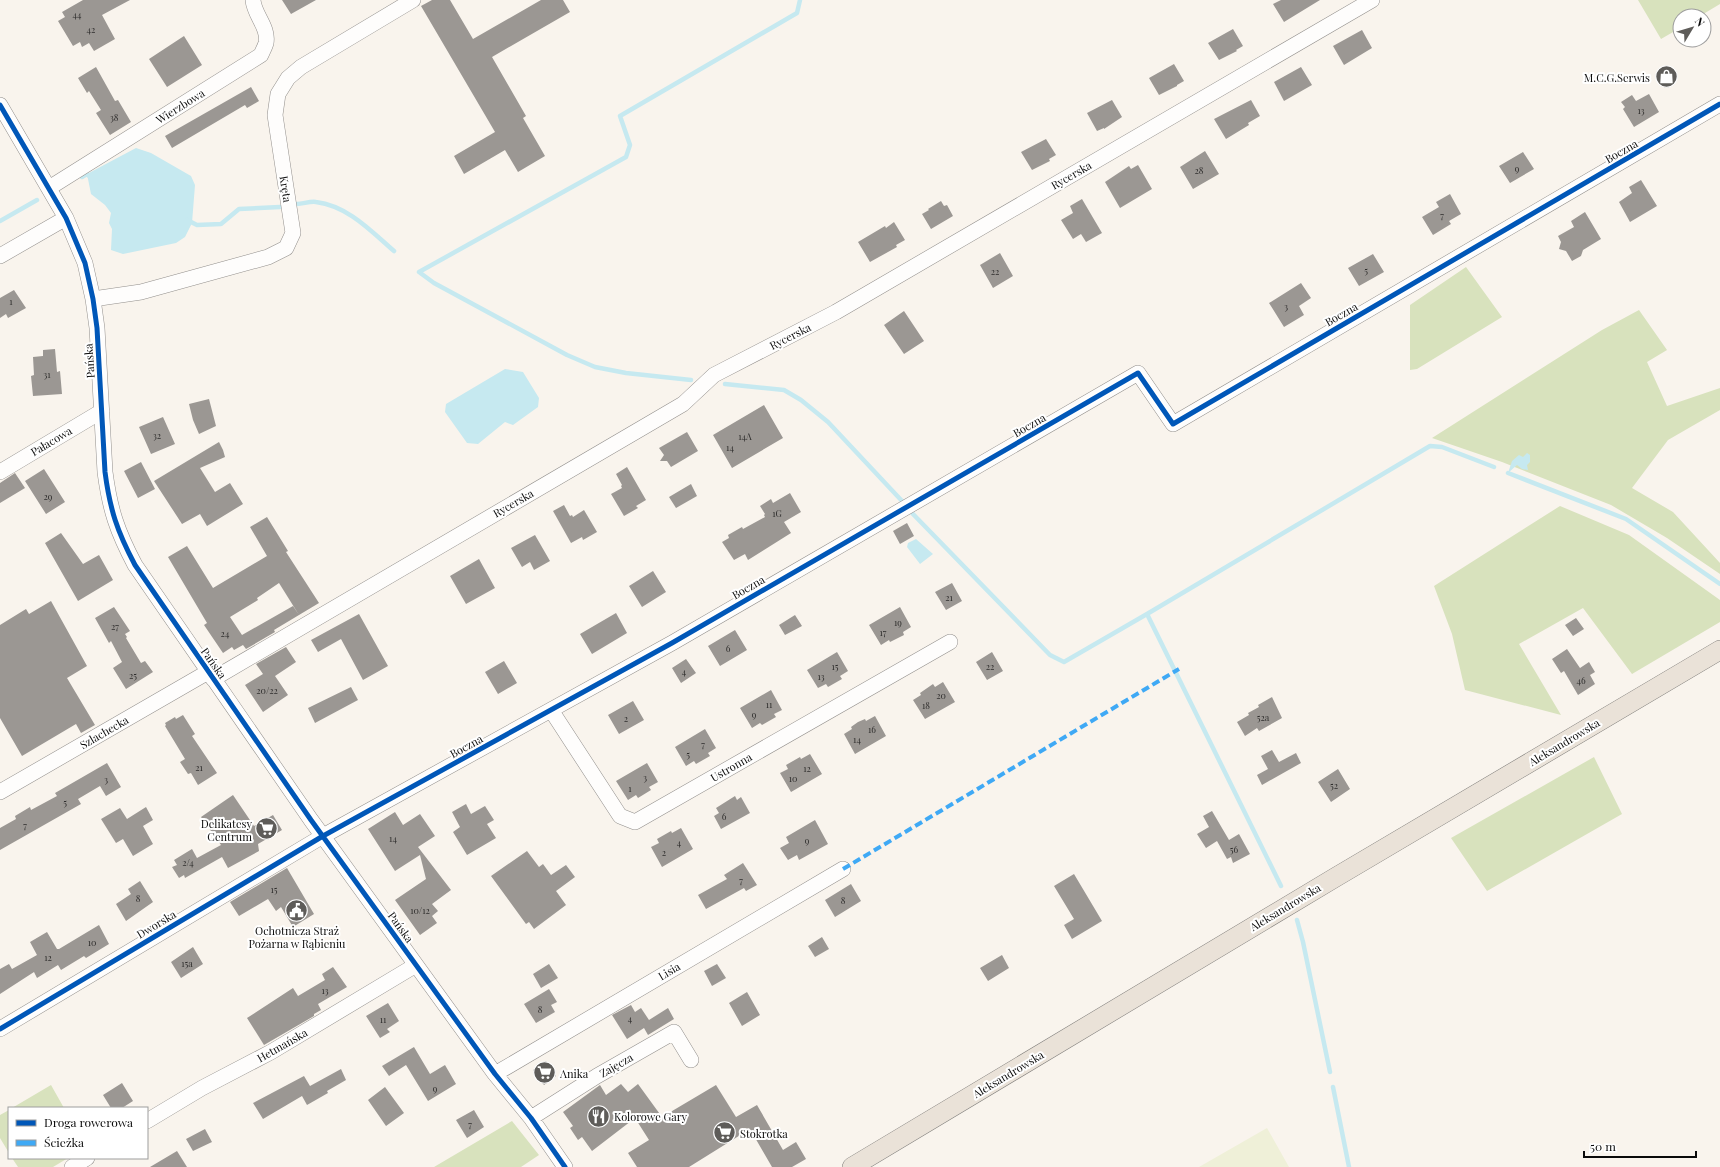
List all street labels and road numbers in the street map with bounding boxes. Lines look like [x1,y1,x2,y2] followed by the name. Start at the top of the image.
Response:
[152,85,208,127] street label: Wierzbowa
[1602,135,1641,166] street label: Boczna
[1048,157,1094,193] street label: Rycerska
[276,175,296,204] street label: Kręta
[1322,298,1361,329] street label: Boczna
[767,319,814,353] street label: Rycerska
[80,343,98,379] street label: Pańska
[1010,409,1049,440] street label: Boczna
[28,423,75,459] street label: Pałacowa
[490,485,536,521] street label: Rycerska
[729,571,768,602] street label: Boczna
[198,644,230,682] street label: Pańska
[77,712,132,752] street label: Szlachecka
[1525,715,1603,770] street label: Aleksandrowska
[447,731,486,761] street label: Boczna
[708,749,755,785] street label: Ustronna
[1246,880,1324,935] street label: Aleksandrowska
[133,906,179,942] street label: Dworska
[385,909,418,946] street label: Pańska
[655,958,683,983] street label: Lisia
[254,1024,310,1065] street label: Hetmańska
[969,1047,1047,1102] street label: Aleksandrowska
[596,1049,636,1081] street label: Zajęcza

